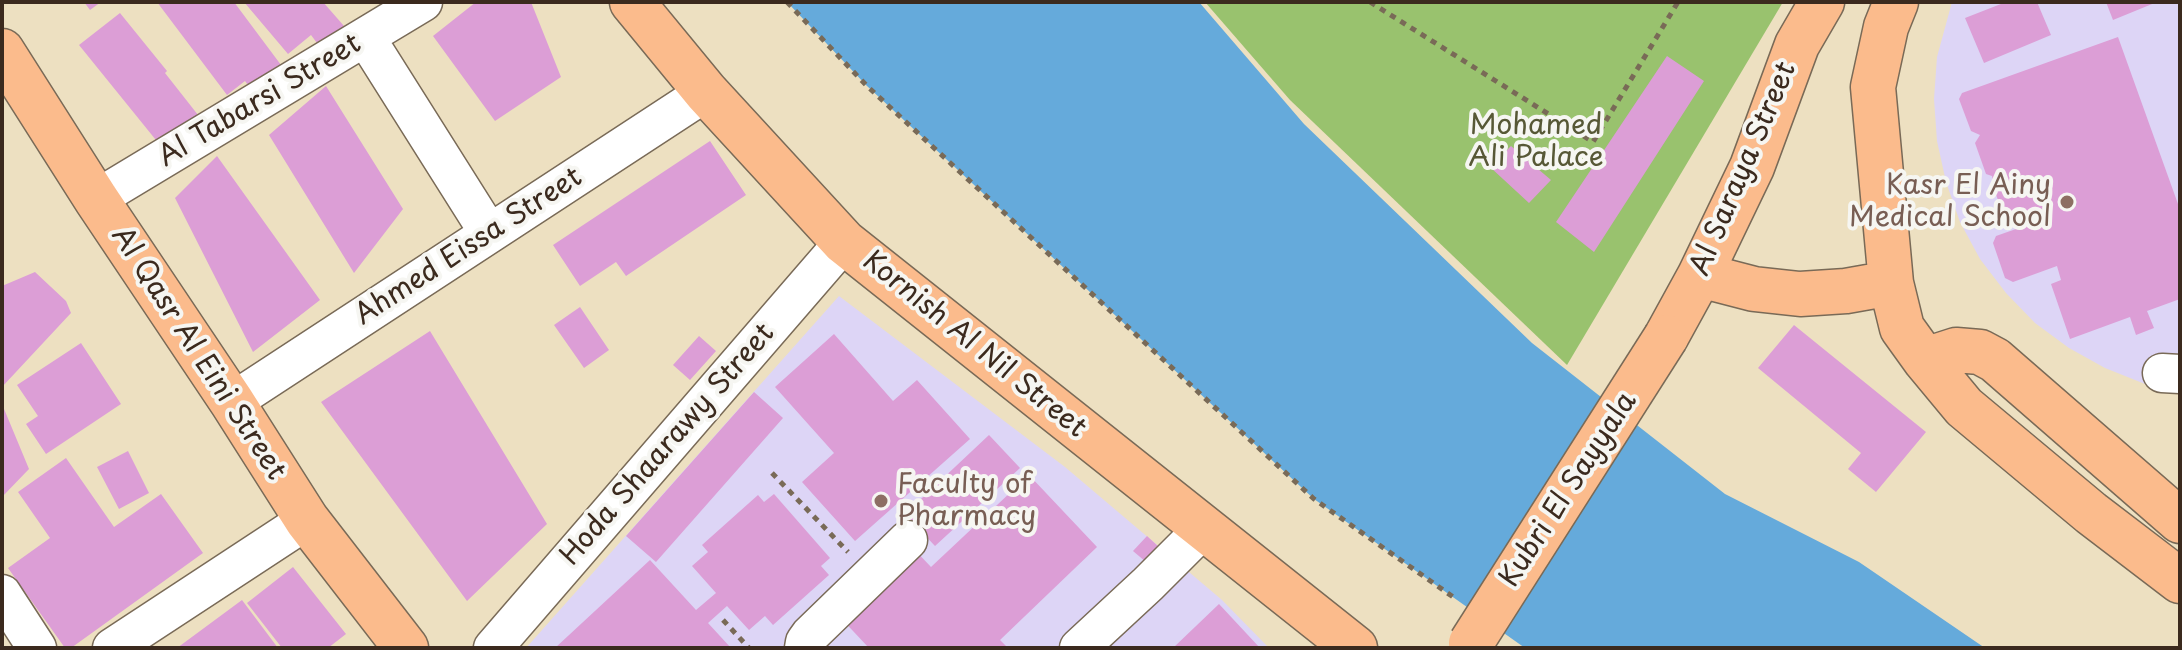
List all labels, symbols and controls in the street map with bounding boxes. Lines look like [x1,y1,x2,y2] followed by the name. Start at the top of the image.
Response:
[153,27,367,175] street label: Al Tabarsi Street
[1684,57,1804,281] street label: Al Saraya Street
[1468,109,1604,175] park label: Mohamed Ali Palace
[349,161,589,333] street label: Ahmed Eissa Street
[1849,169,2051,235] place label: Kasr El Ainy Medical School
[2058,193,2076,211] marker: Kasr El Ainy Medical School
[104,221,292,487] street label: Al Qasr Al Eini Street
[855,244,1093,446] street label: Kornish Al Nil Street
[554,317,782,573] street label: Hoda Shaarawy Street
[1493,386,1645,594] street label: Kubri El Sayyala
[897,468,1036,534] place label: Faculty of Pharmacy
[872,492,890,510] marker: Faculty of Pharmacy

